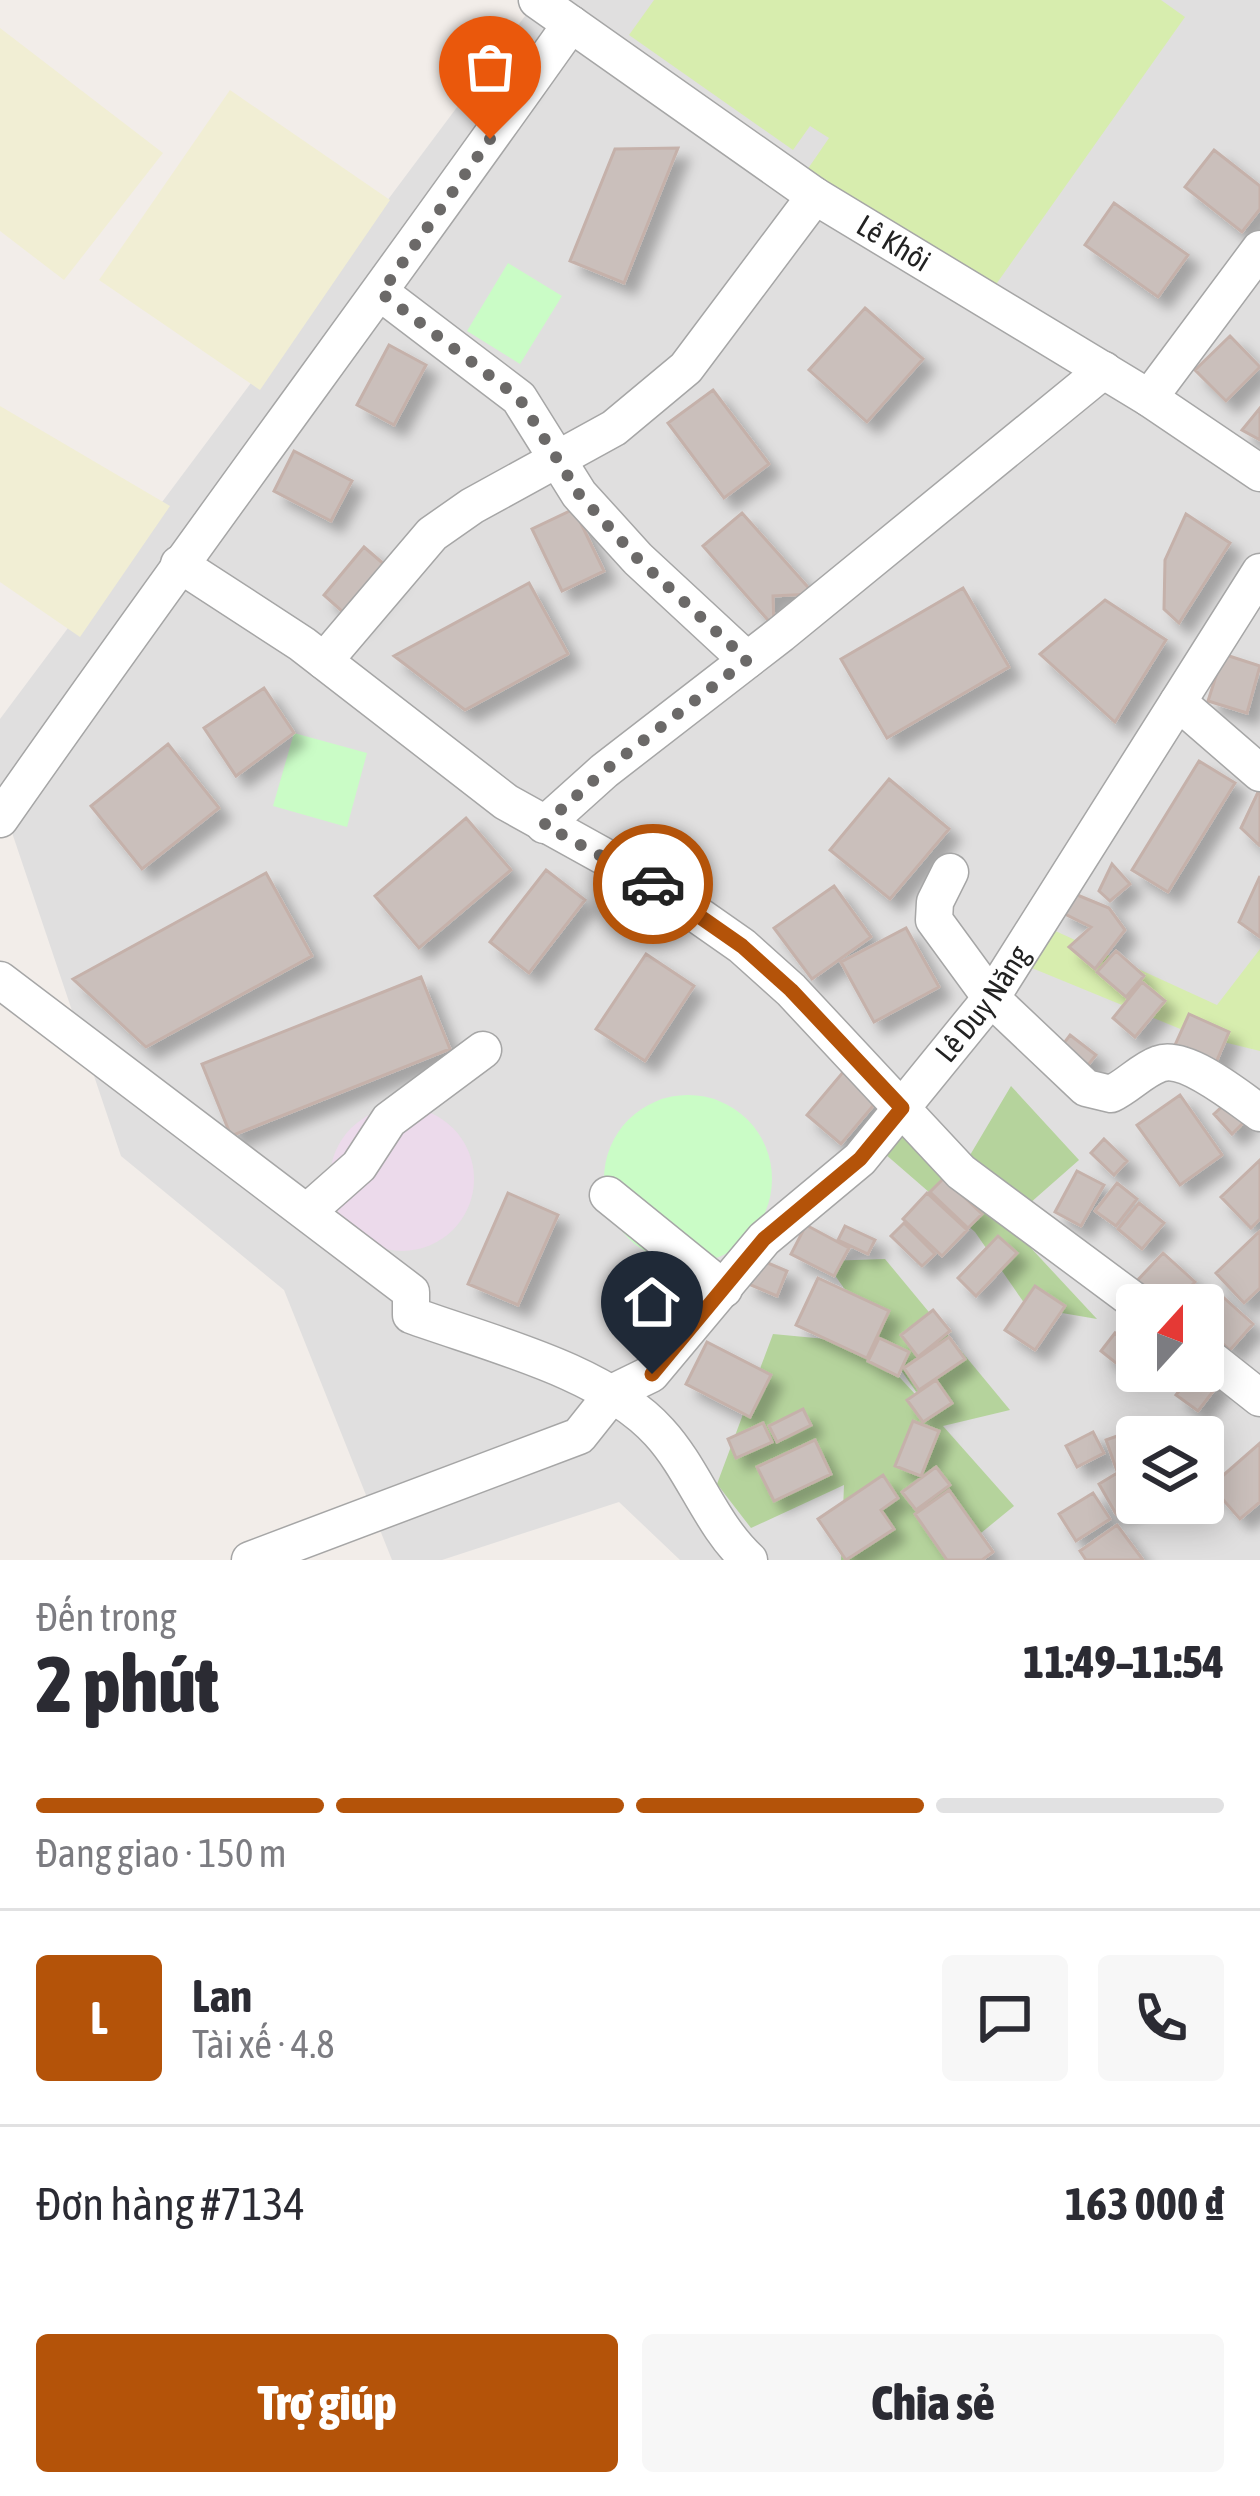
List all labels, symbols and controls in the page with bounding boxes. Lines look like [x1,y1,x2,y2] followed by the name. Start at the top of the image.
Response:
[439,16,541,139] pin
[457,34,523,100] icon: bag
[851,208,937,278] street label: Lê Khôi
[593,824,713,944] courier
[620,851,686,917] icon: car
[928,939,1036,1068] street label: Lê Duy Năng
[601,1251,703,1374] pin
[619,1269,685,1335] icon: home
[1116,1284,1224,1392] north arrow
[1116,1284,1224,1524] map controls
[1116,1416,1224,1524] button: layers
[36,1595,177,1639] text: Đến trong
[1023,1636,1224,1688] text: 11:49–11:54
[36,1639,218,1729] text: 2 phút
[36,1831,287,1875] text: Đang giao · 150 m
[942,1955,1068,2081] button: chat
[1098,1955,1224,2081] button: phone
[192,1970,252,2022] text: Lan
[90,1992,108,2044] text: L
[192,2022,335,2066] text: Tài xế · 4.8
[36,2178,305,2230] text: Đơn hàng #7134
[1065,2178,1224,2230] text: 163 000 ₫
[36,2334,618,2472] button: Trợ giúp
[642,2334,1224,2472] button: Chia sẻ

